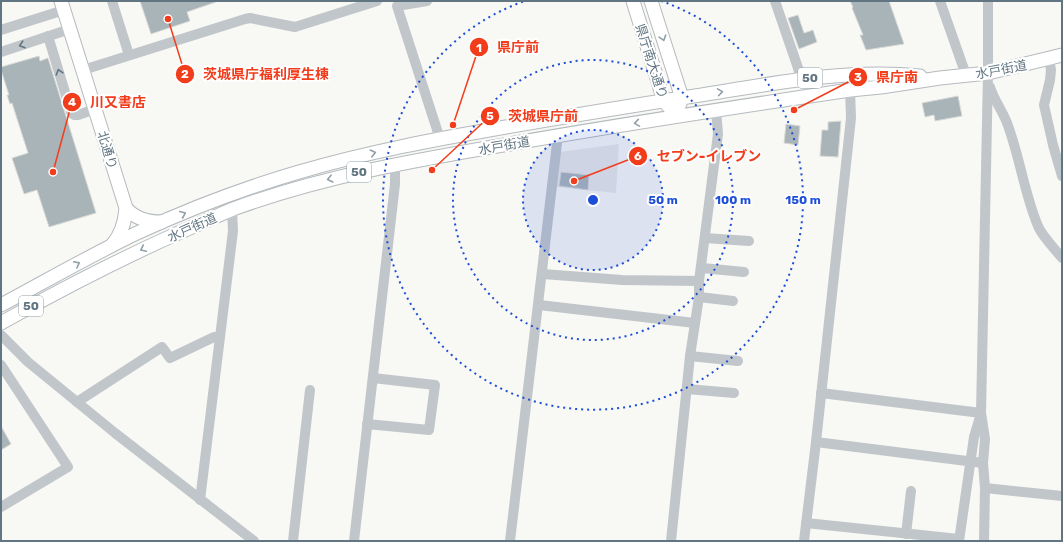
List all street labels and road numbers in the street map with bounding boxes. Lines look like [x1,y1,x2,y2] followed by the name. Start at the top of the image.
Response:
[632,22,671,101] street label: 県庁南大通り
[974,57,1028,82] street label: 水戸街道
[798,68,822,88] road number: 50
[95,129,120,171] street label: 北通り
[477,134,531,157] street label: 水戸街道
[347,162,371,182] road number: 50
[165,210,219,245] street label: 水戸街道
[19,296,43,316] road number: 50

